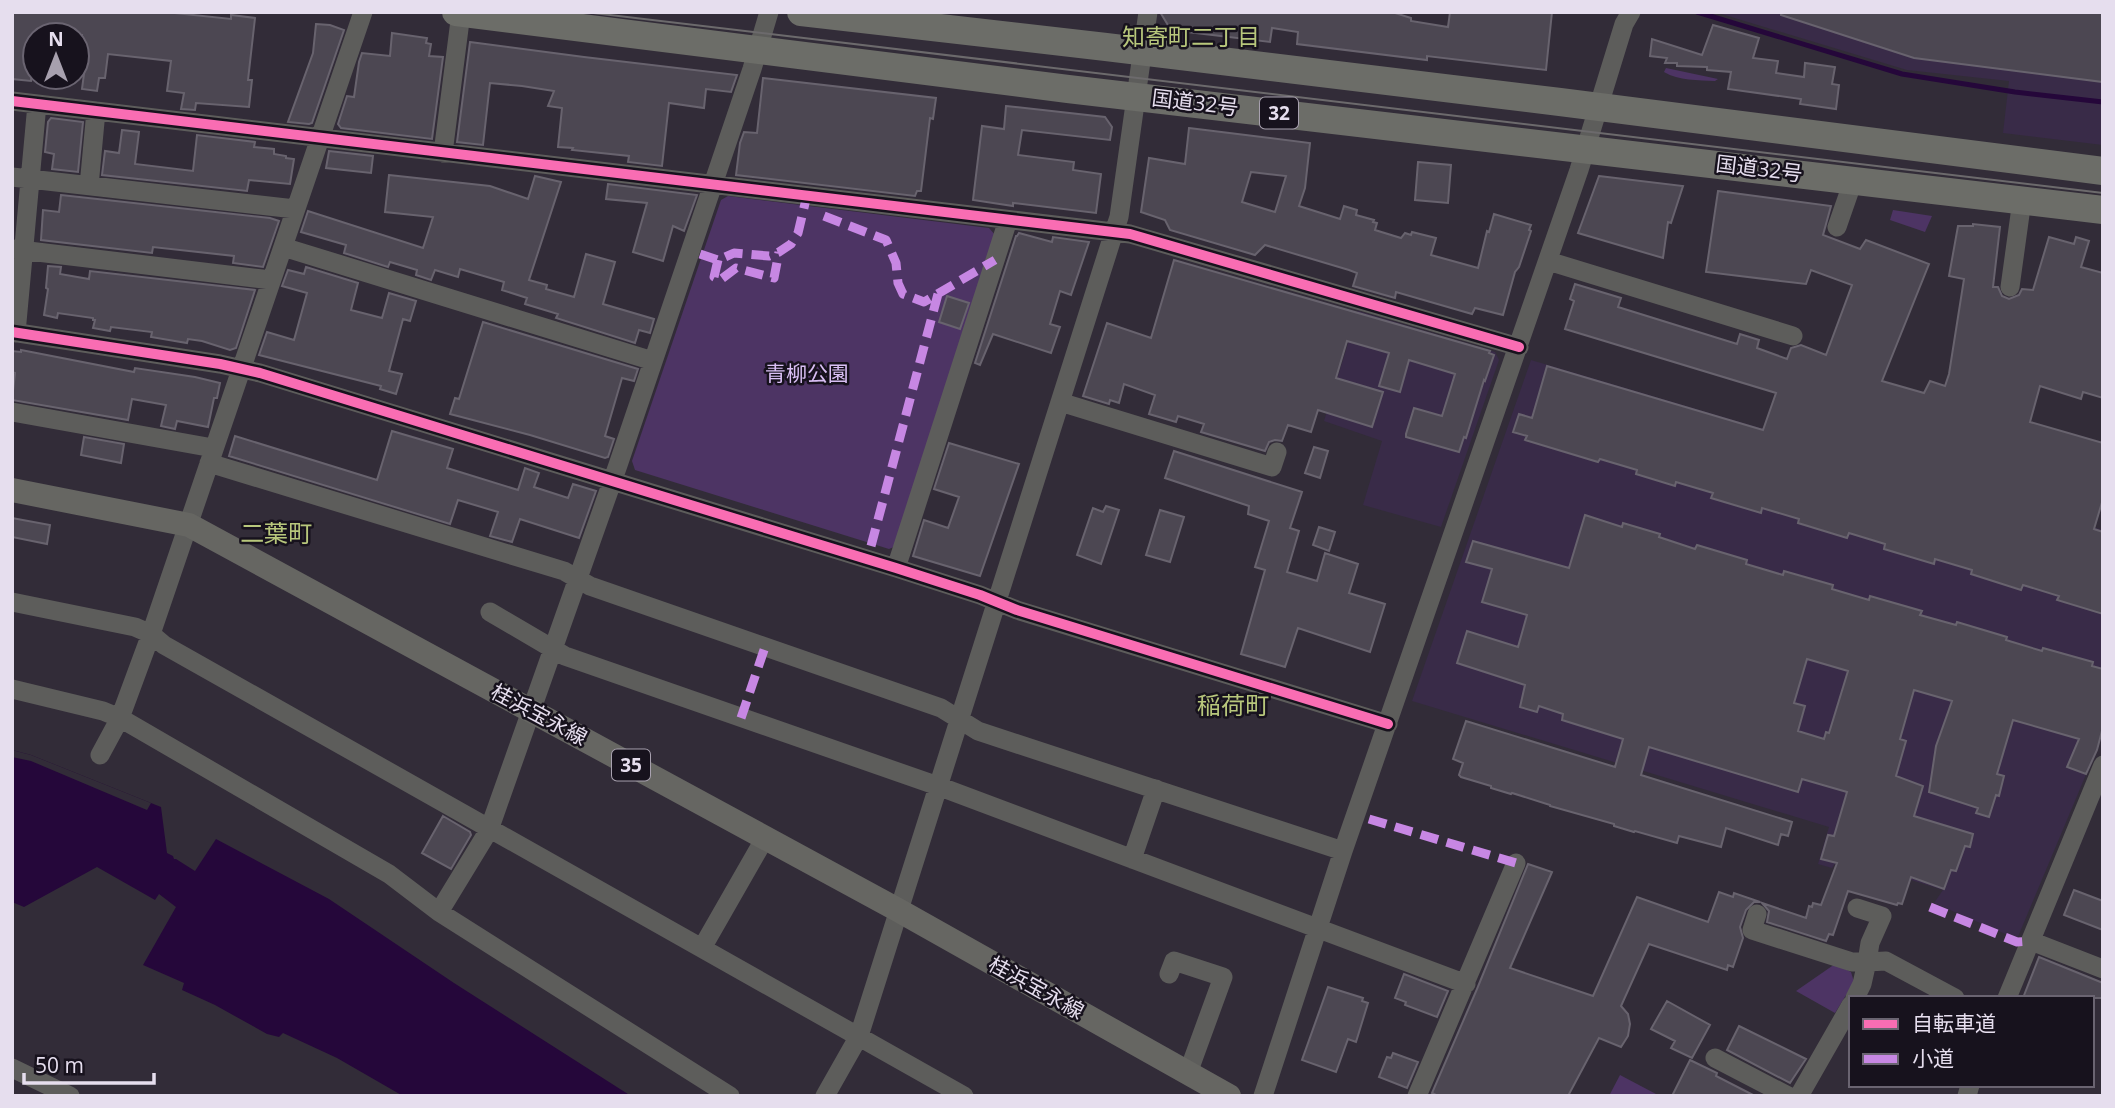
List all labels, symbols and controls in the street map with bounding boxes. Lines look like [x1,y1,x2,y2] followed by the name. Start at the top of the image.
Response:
[1122,20,1260,52] district label: 知寄町二丁目
[21,21,91,91] north arrow
[48,26,64,52] text: N
[1150,83,1240,121] street label: 国道32号
[1260,97,1298,128] road number: 32
[1714,149,1804,187] street label: 国道32号
[765,359,849,387] park label: 青柳公園
[240,516,312,549] district label: 二葉町
[487,677,592,751] street label: 桂浜宝永線
[1197,688,1269,721] district label: 稲荷町
[612,750,650,780] road number: 35
[984,949,1089,1025] street label: 桂浜宝永線
[1849,996,2094,1087] legend
[1912,1009,1996,1037] text: 自転車道
[24,1042,154,1086] scale bar
[1912,1044,1954,1072] text: 小道
[35,1051,84,1079] text: 50 m

